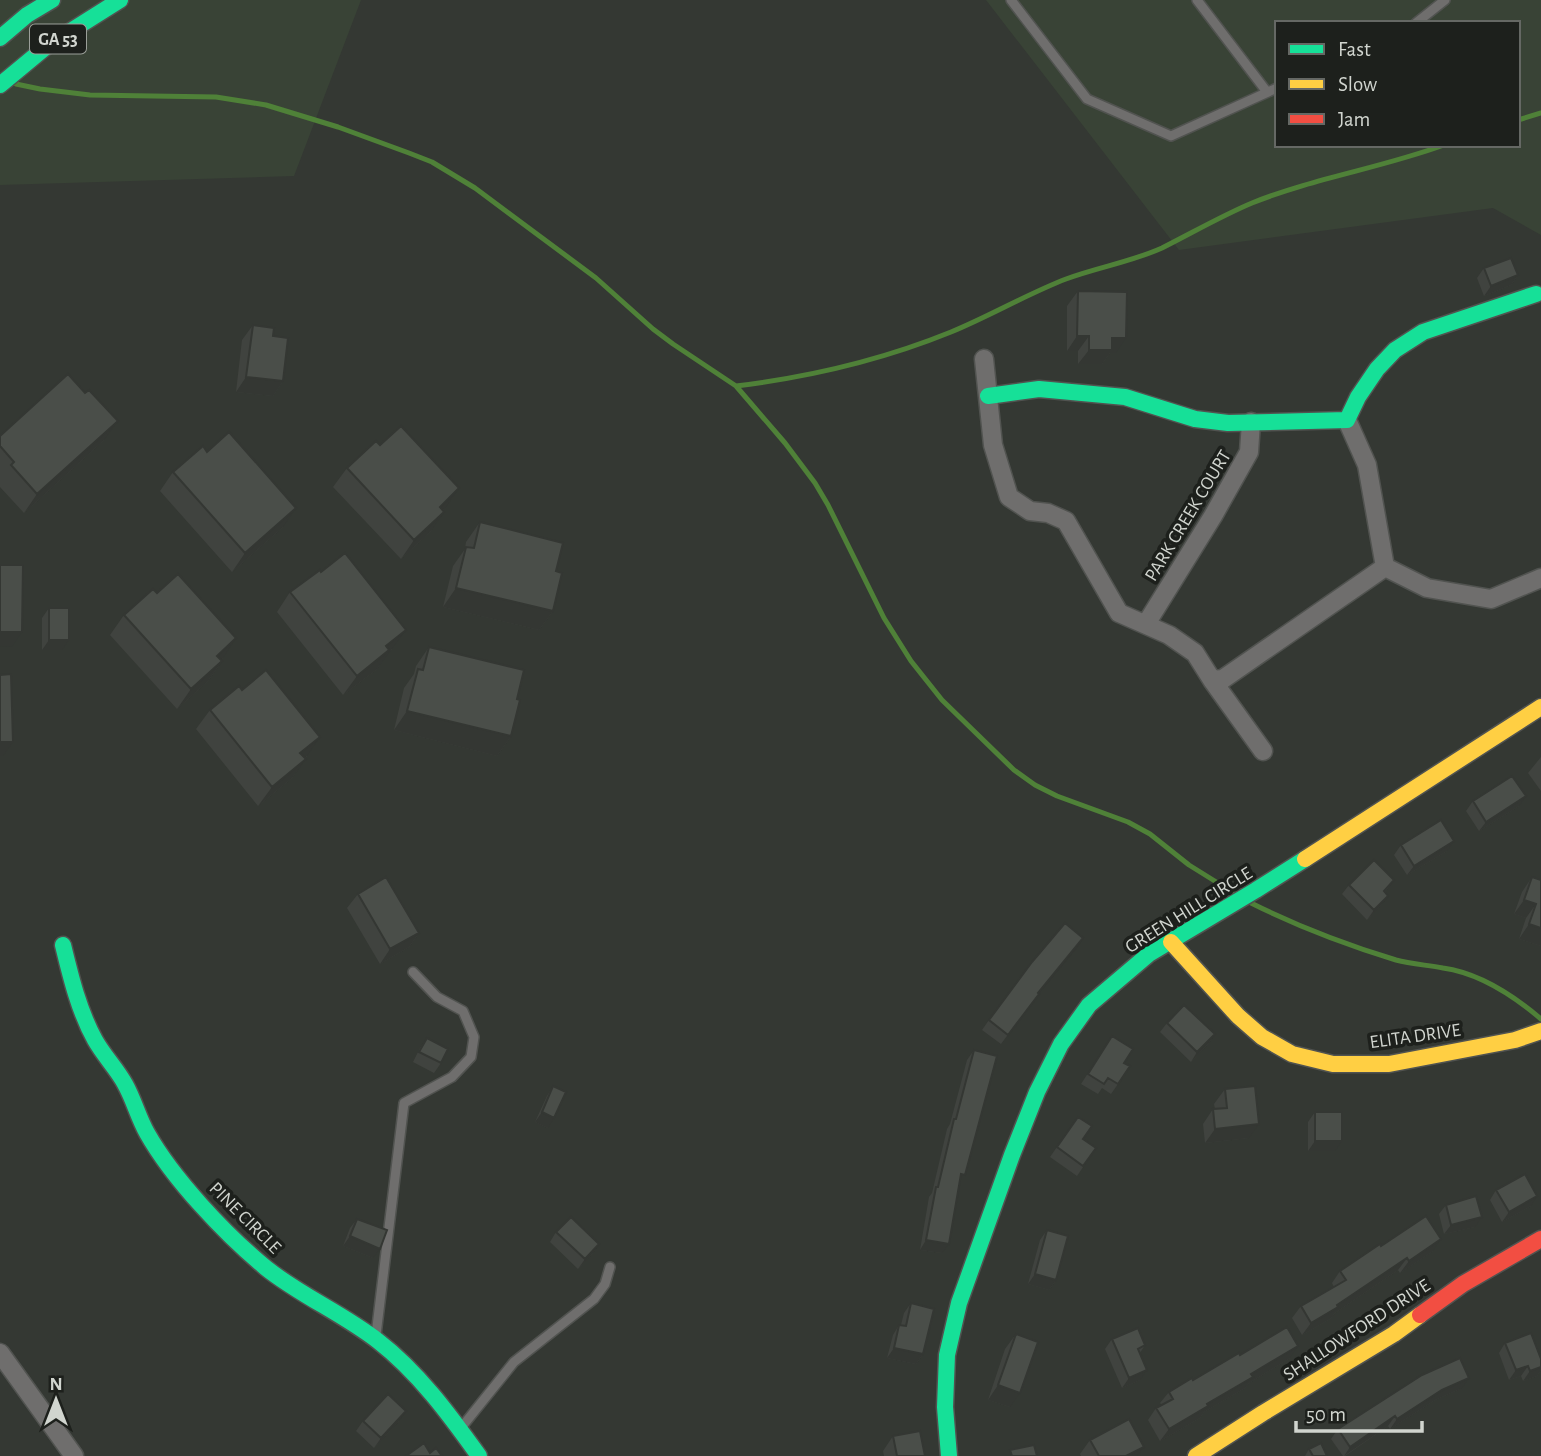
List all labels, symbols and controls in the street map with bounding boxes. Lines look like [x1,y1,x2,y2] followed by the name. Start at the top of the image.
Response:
[1275,21,1520,147] legend
[30,24,86,54] road number: GA 53
[1338,39,1371,60] text: Fast
[1338,74,1377,95] text: Slow
[1338,109,1370,130] text: Jam
[1142,447,1235,585] street label: PARK CREEK COURT
[1122,864,1256,957] street label: GREEN HILL CIRCLE
[1368,1021,1462,1052] street label: ELITA DRIVE
[206,1179,284,1257] street label: PINE CIRCLE
[1280,1276,1434,1385] street label: SHALLOWFORD DRIVE
[21,1365,91,1435] north arrow
[49,1375,63,1394] text: N
[1296,1390,1422,1434] scale bar
[1306,1404,1346,1425] text: 50 m

